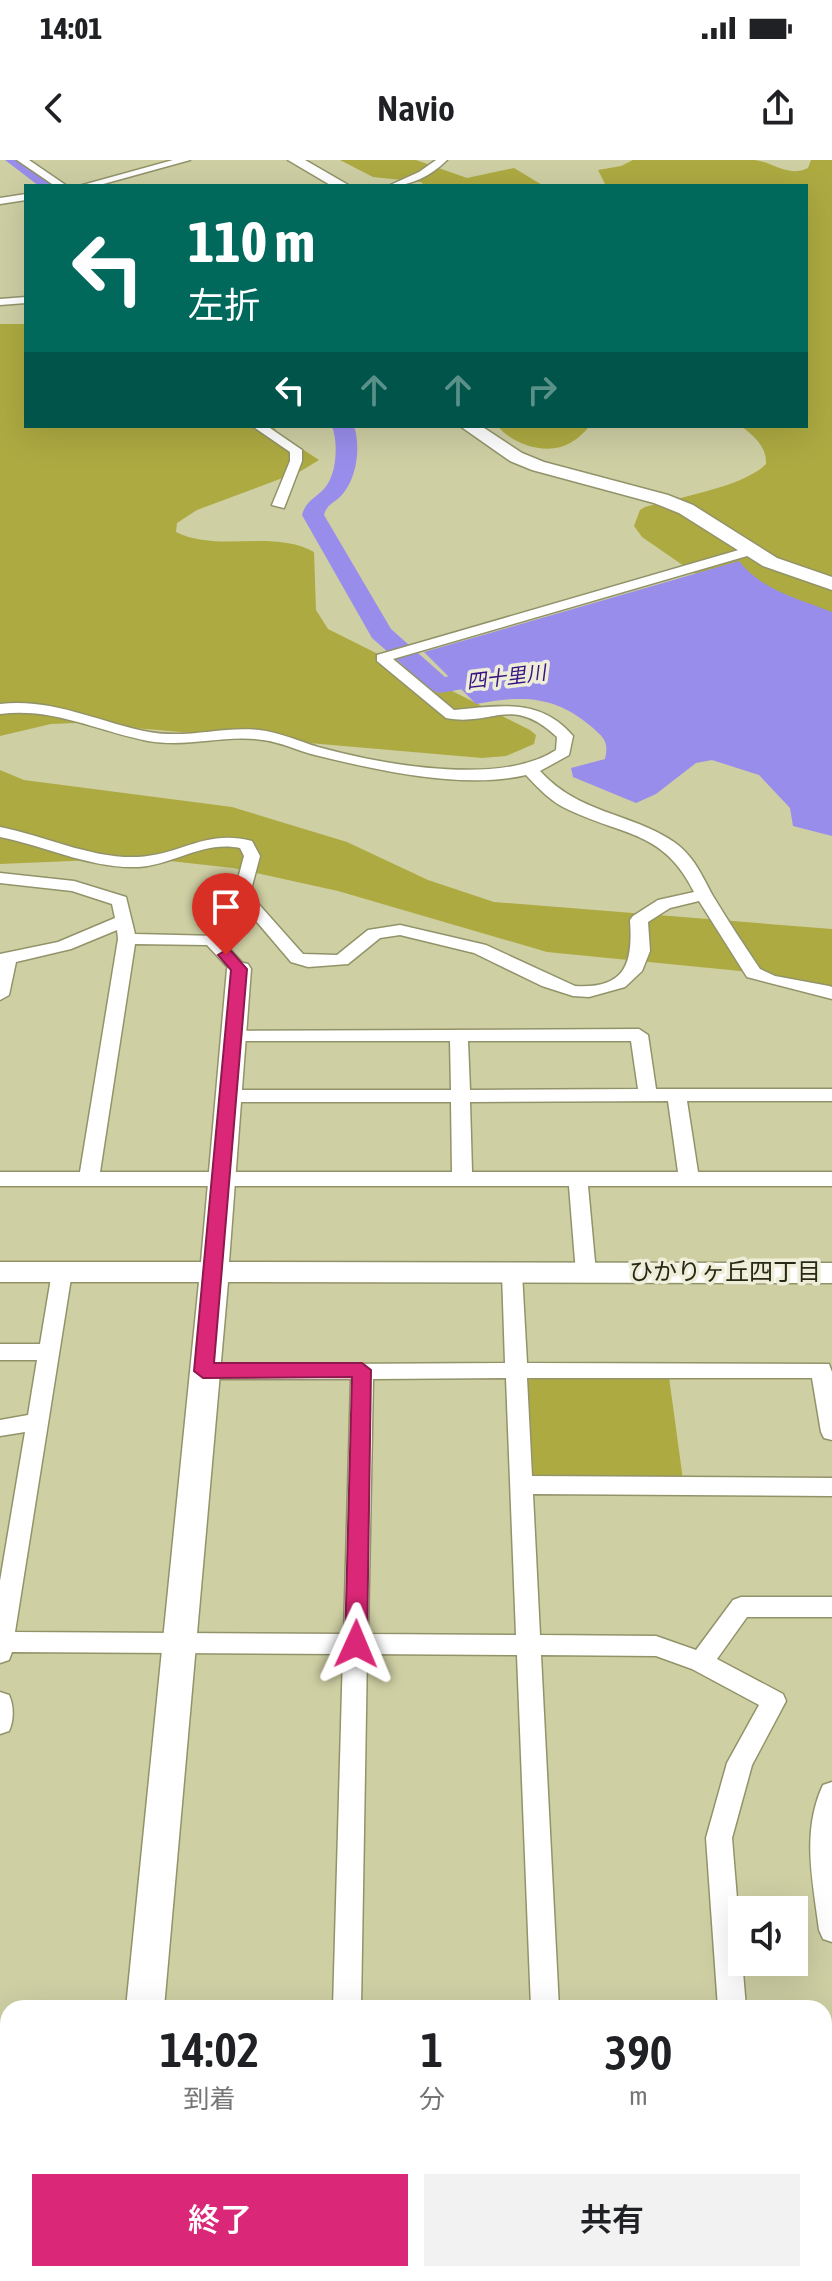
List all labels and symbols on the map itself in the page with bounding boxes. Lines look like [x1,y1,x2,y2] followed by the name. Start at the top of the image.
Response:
[465,660,549,693] water label: 四十里川
[192,873,260,955] pin
[629,1258,821,1285] district label: ひかりヶ丘四丁目
[314,1602,398,1686] position arrow

